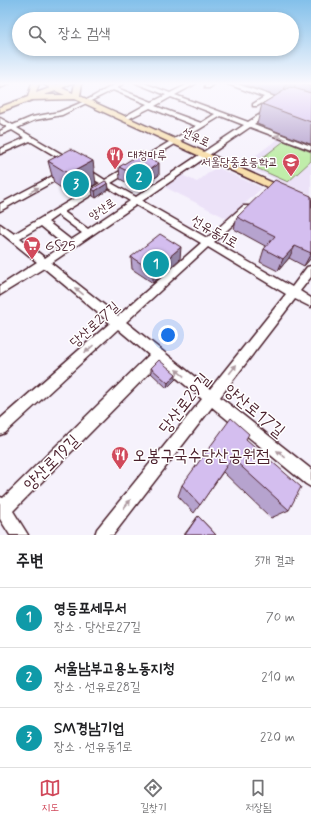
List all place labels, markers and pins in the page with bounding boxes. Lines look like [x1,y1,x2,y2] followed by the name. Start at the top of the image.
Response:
[105,145,125,170] restaurant icon: 대청마루
[128,148,167,164] place label: 대청마루
[281,152,301,177] school or university icon: 서울당중초등학교
[201,155,278,171] place label: 서울당중초등학교
[126,162,152,192] pin: 2
[63,169,89,199] pin: 3
[22,235,42,260] supermarket icon: GS25
[45,237,76,255] place label: GS25
[143,249,169,279] pin: 1
[110,445,130,470] restaurant icon: 오봉구국수당산공원점
[133,445,270,467] place label: 오봉구국수당산공원점

